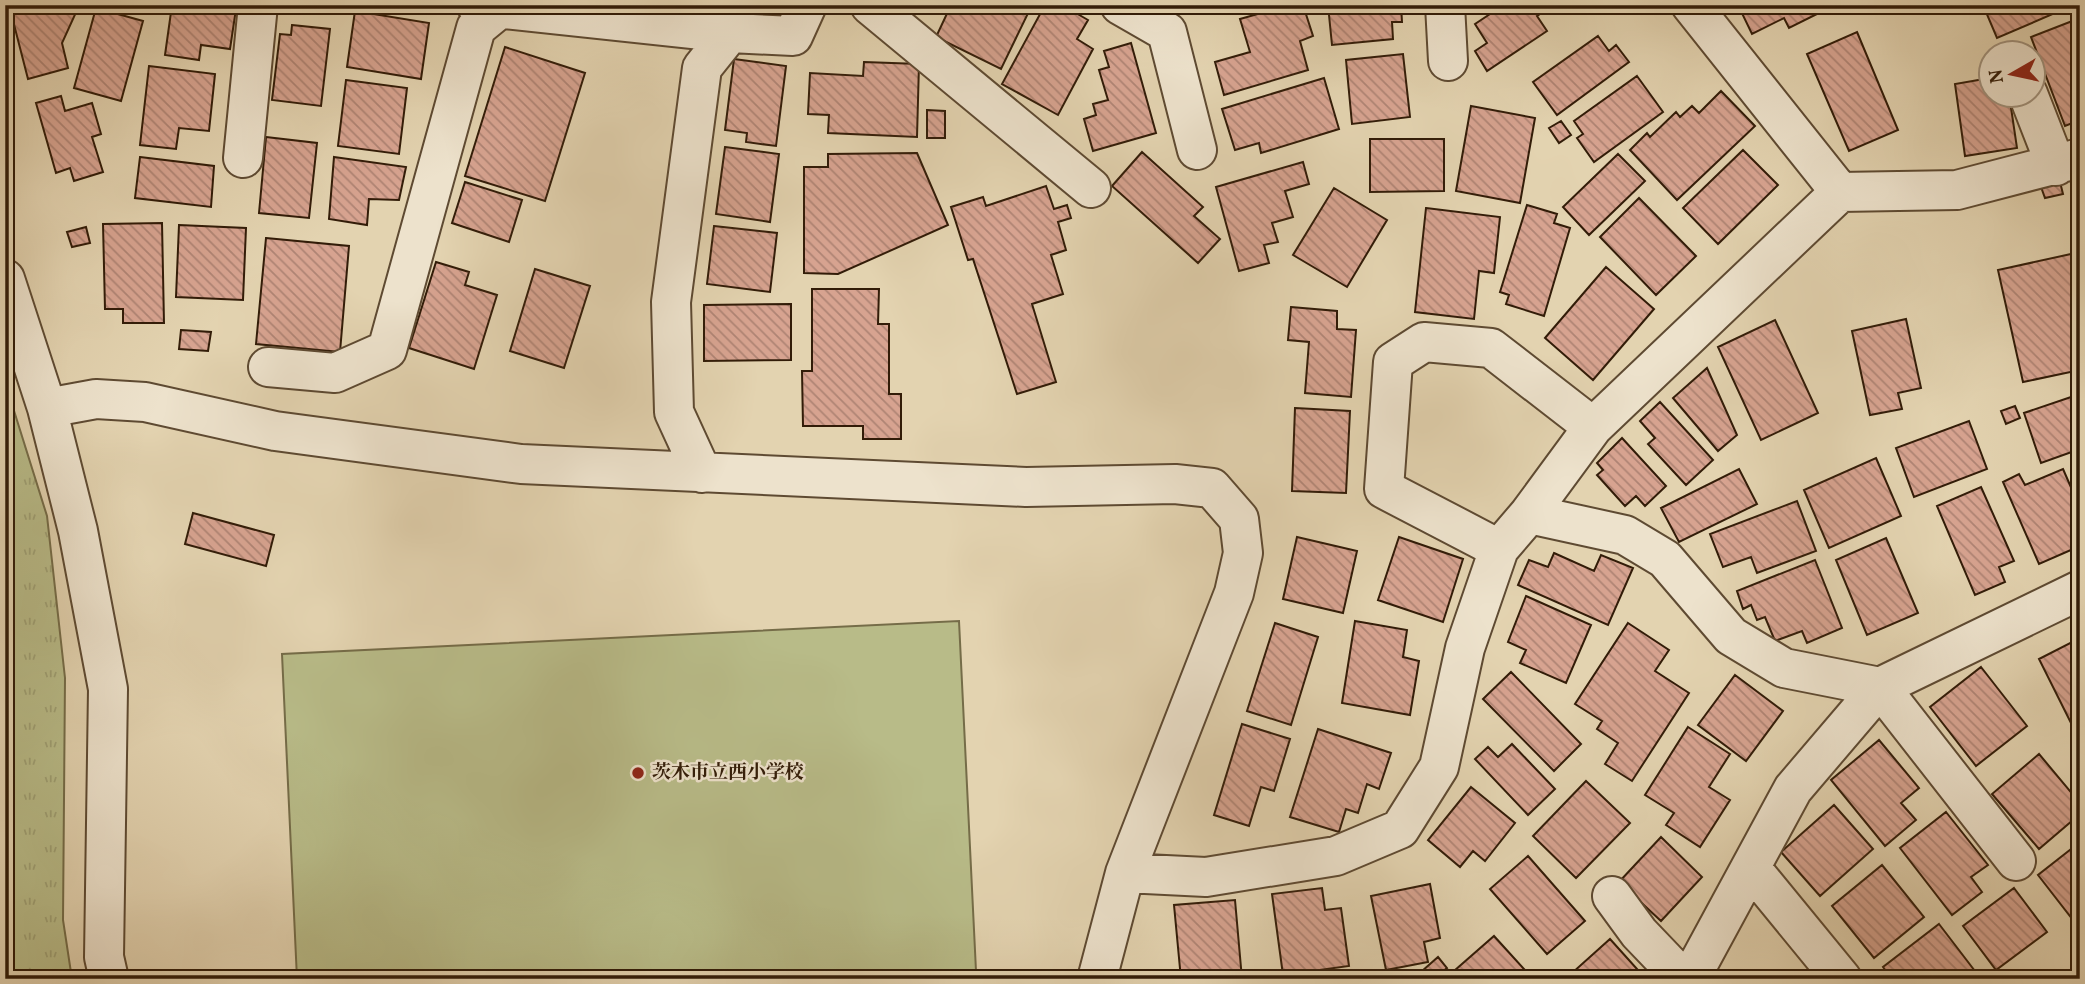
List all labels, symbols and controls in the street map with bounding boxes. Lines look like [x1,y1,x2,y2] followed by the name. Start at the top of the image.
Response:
[1976,38,2046,108] north arrow
[1983,67,2011,85] text: N
[652,760,804,786] place label: 茨木市立西小学校
[630,765,646,781] marker: 茨木市立西小学校

